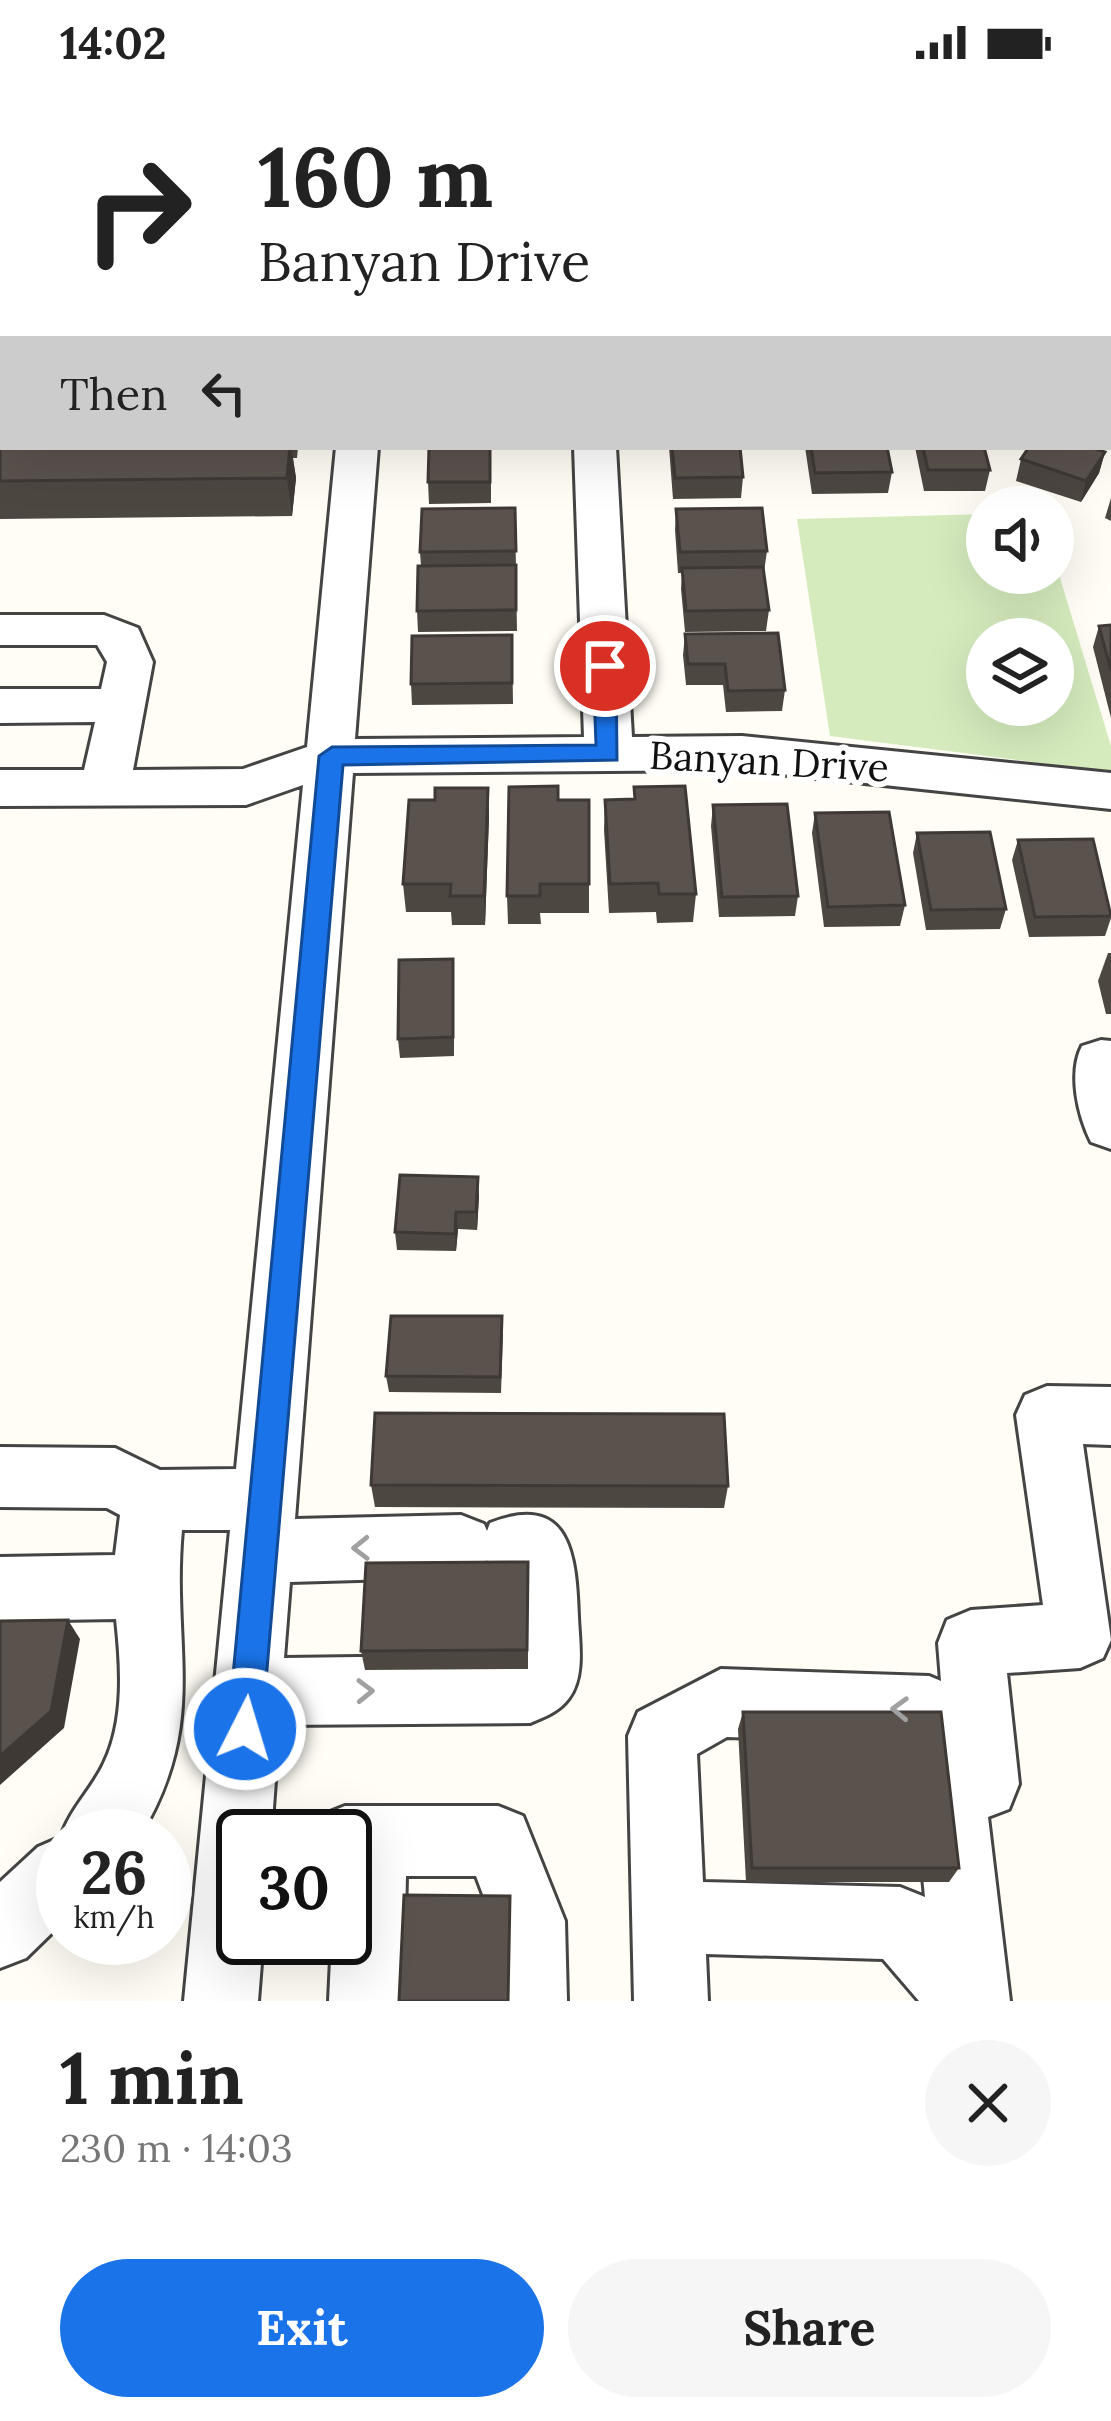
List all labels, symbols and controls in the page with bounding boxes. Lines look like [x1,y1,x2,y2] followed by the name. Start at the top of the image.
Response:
[60,14,167,71] text: 14:02
[258,122,493,230] text: 160 m
[60,132,216,288] icon: right
[258,227,590,296] text: Banyan Drive
[191,360,257,426] icon: left
[60,365,167,422] text: Then
[966,486,1074,726] map controls
[966,486,1074,594] button: sound
[554,615,656,717] pin
[966,618,1074,726] button: layers
[572,633,638,699] icon: arrive
[648,730,890,792] street label: Banyan Drive
[351,1535,370,1561] one-way arrow
[182,1666,308,1792] position arrow
[357,1678,375,1704] one-way arrow
[890,1696,909,1722] one-way arrow
[216,1809,372,1965] speed limit sign: 30
[81,1834,147,1910] text: 26
[73,1898,155,1936] text: km/h
[60,2032,244,2124] text: 1 min
[925,2040,1051,2166] button: close
[60,2123,293,2173] text: 230 m · 14:03
[60,2259,544,2397] button: Exit
[568,2259,1051,2397] button: Share

